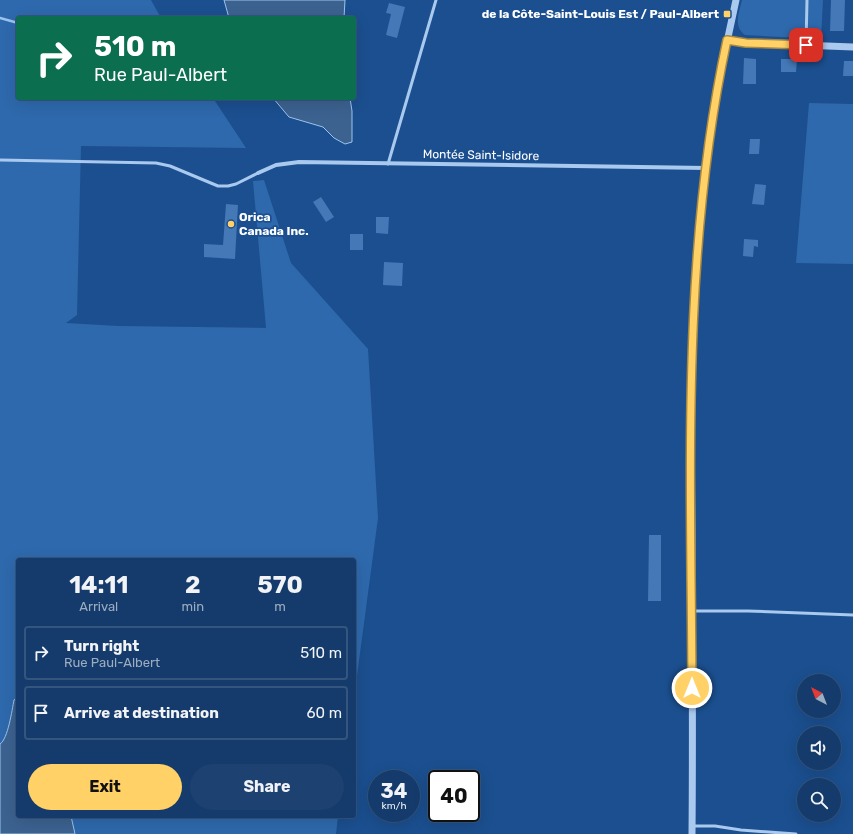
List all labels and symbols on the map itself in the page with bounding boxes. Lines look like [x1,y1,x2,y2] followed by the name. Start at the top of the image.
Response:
[482,7,719,21] place label: de la Côte-Saint-Louis Est / Paul-Albert
[722,9,732,19] marker: de la Côte-Saint-Louis Est / Paul-Albert
[789,28,823,62] pin
[423,147,540,163] street label: Montée Saint-Isidore
[239,210,309,238] place label: Orica Canada Inc.
[226,219,236,229] marker: Orica Canada Inc.
[671,667,713,709] position arrow
[797,674,841,718] north arrow
[428,770,480,822] speed limit sign: 40

